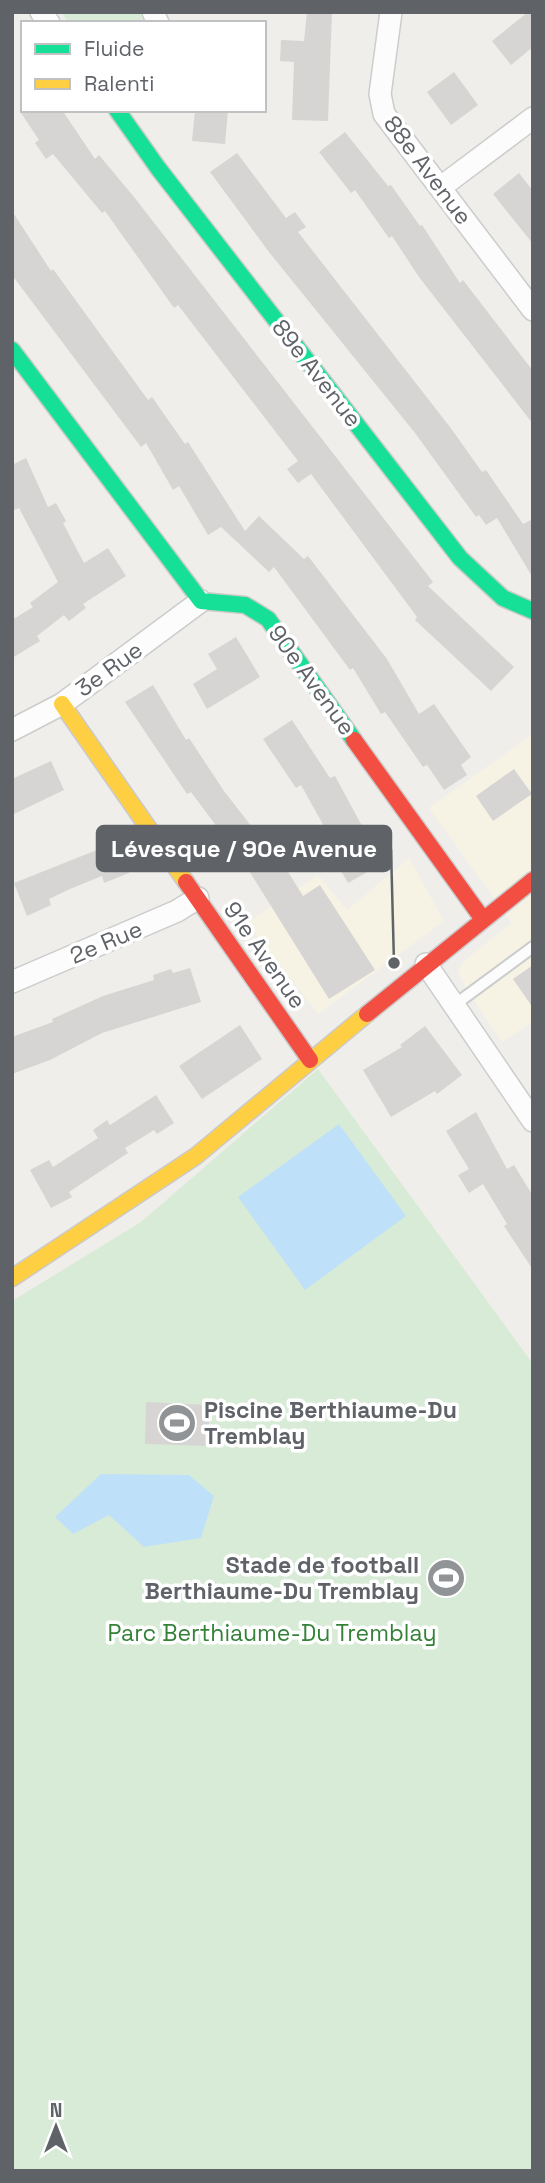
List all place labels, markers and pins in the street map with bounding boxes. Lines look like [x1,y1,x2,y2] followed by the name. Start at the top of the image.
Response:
[97,826,391,871] callout: Lévesque / 90e Avenue
[204,1395,457,1451] place label: Piscine Berthiaume-Du Tremblay
[156,1402,198,1444] sports icon: Piscine Berthiaume-Du Tremblay
[144,1550,419,1606] place label: Stade de football Berthiaume-Du Tremblay
[425,1557,467,1599] sports icon: Stade de football Berthiaume-Du Tremblay

